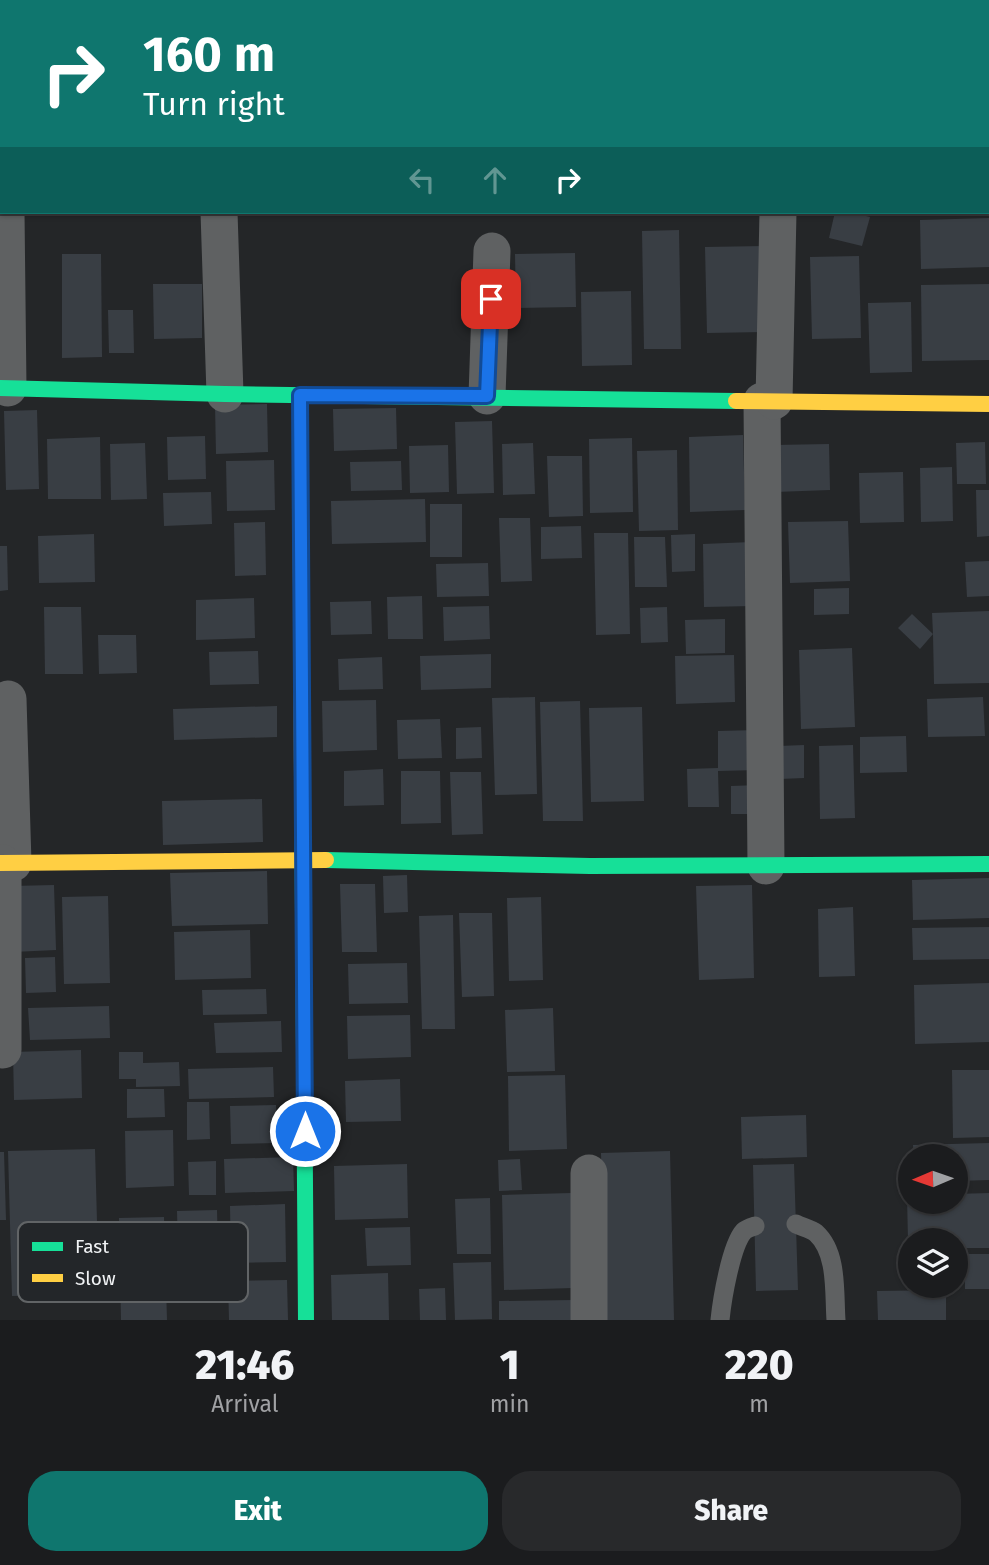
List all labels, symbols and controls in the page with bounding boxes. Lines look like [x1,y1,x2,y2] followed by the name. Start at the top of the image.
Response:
[143,25,275,84] text: 160 m
[28,28,119,119] icon: right
[143,85,285,123] text: Turn right
[403,161,441,199] icon: left
[476,161,514,199] icon: ahead
[549,161,587,199] icon: right
[461,269,521,329] pin
[472,280,510,318] icon: arrive
[268,1094,342,1168] position arrow
[898,1144,968,1214] north arrow
[898,1144,968,1298] map controls
[18,1222,248,1302] legend
[898,1228,968,1298] button: layers
[75,1235,109,1258] text: Fast
[75,1267,116,1290] text: Slow
[195,1340,294,1390] text: 21:46
[500,1340,520,1390] text: 1
[725,1340,794,1390] text: 220
[211,1390,279,1418] text: Arrival
[490,1390,529,1418] text: min
[749,1390,769,1418] text: m
[28,1471,488,1551] button: Exit
[502,1471,961,1551] button: Share

